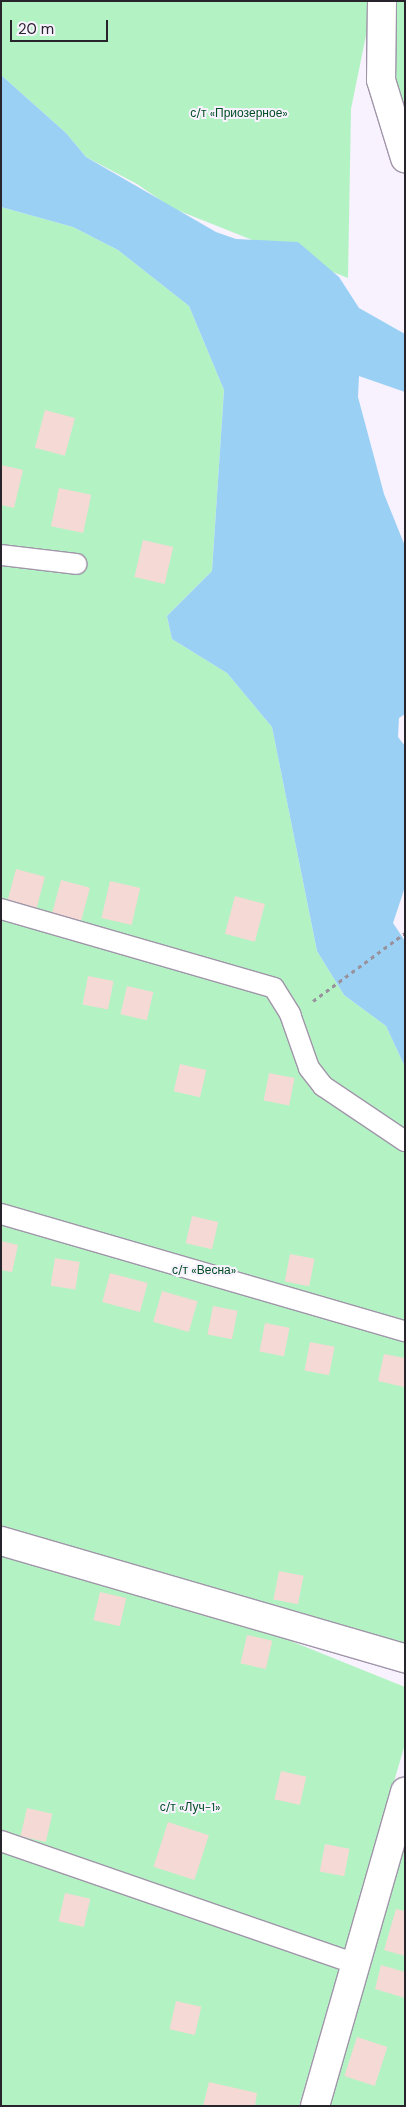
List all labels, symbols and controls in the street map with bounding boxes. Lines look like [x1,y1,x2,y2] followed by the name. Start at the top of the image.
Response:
[12,10,110,42] scale bar
[18,19,54,39] text: 20 m
[190,107,288,121] park label: с/т «Приозерное»
[172,1264,236,1278] park label: с/т «Весна»
[160,1801,220,1815] park label: с/т «Луч-1»

